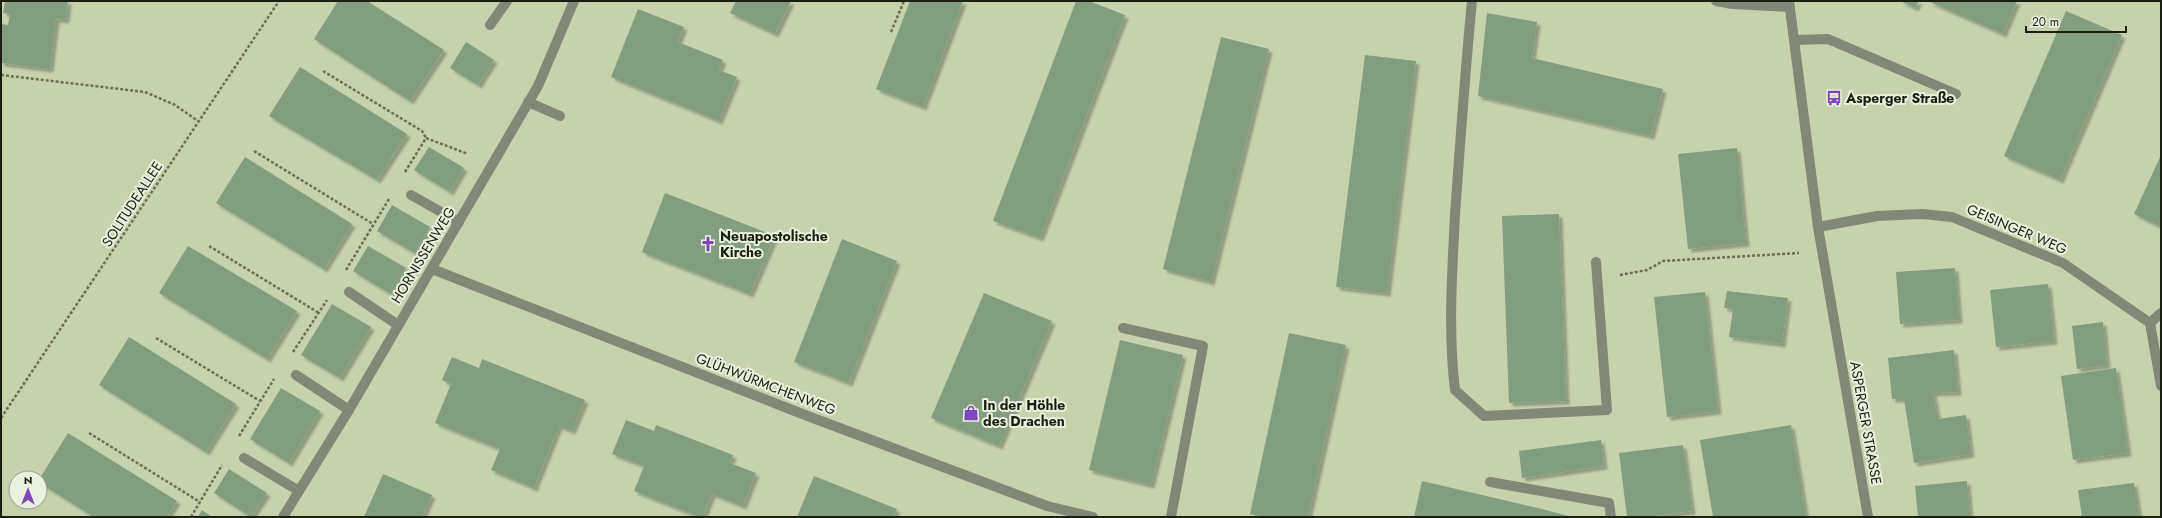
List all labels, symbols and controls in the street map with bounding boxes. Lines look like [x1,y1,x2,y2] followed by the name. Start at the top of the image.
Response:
[2026,8,2126,34] scale bar
[2032,13,2059,31] text: 20 m
[1845,88,1954,108] place label: Asperger Straße
[1825,89,1843,107] bus stop icon: Asperger Straße
[97,157,167,251] street label: SOLITUDEALLEE
[1964,199,2070,259] street label: GEISINGER WEG
[386,203,460,307] street label: HORNISSENWEG
[720,226,828,262] place label: Neuapostolische Kirche
[699,235,717,253] church icon: Neuapostolische Kirche
[693,348,839,420] street label: GLÜHWÜRMCHENWEG
[1845,360,1887,486] street label: ASPERGER STRASSE
[983,395,1065,431] place label: In der Höhle des Drachen
[962,404,980,422] shop icon: In der Höhle des Drachen
[8,470,48,510] north arrow
[24,472,32,488] text: N

